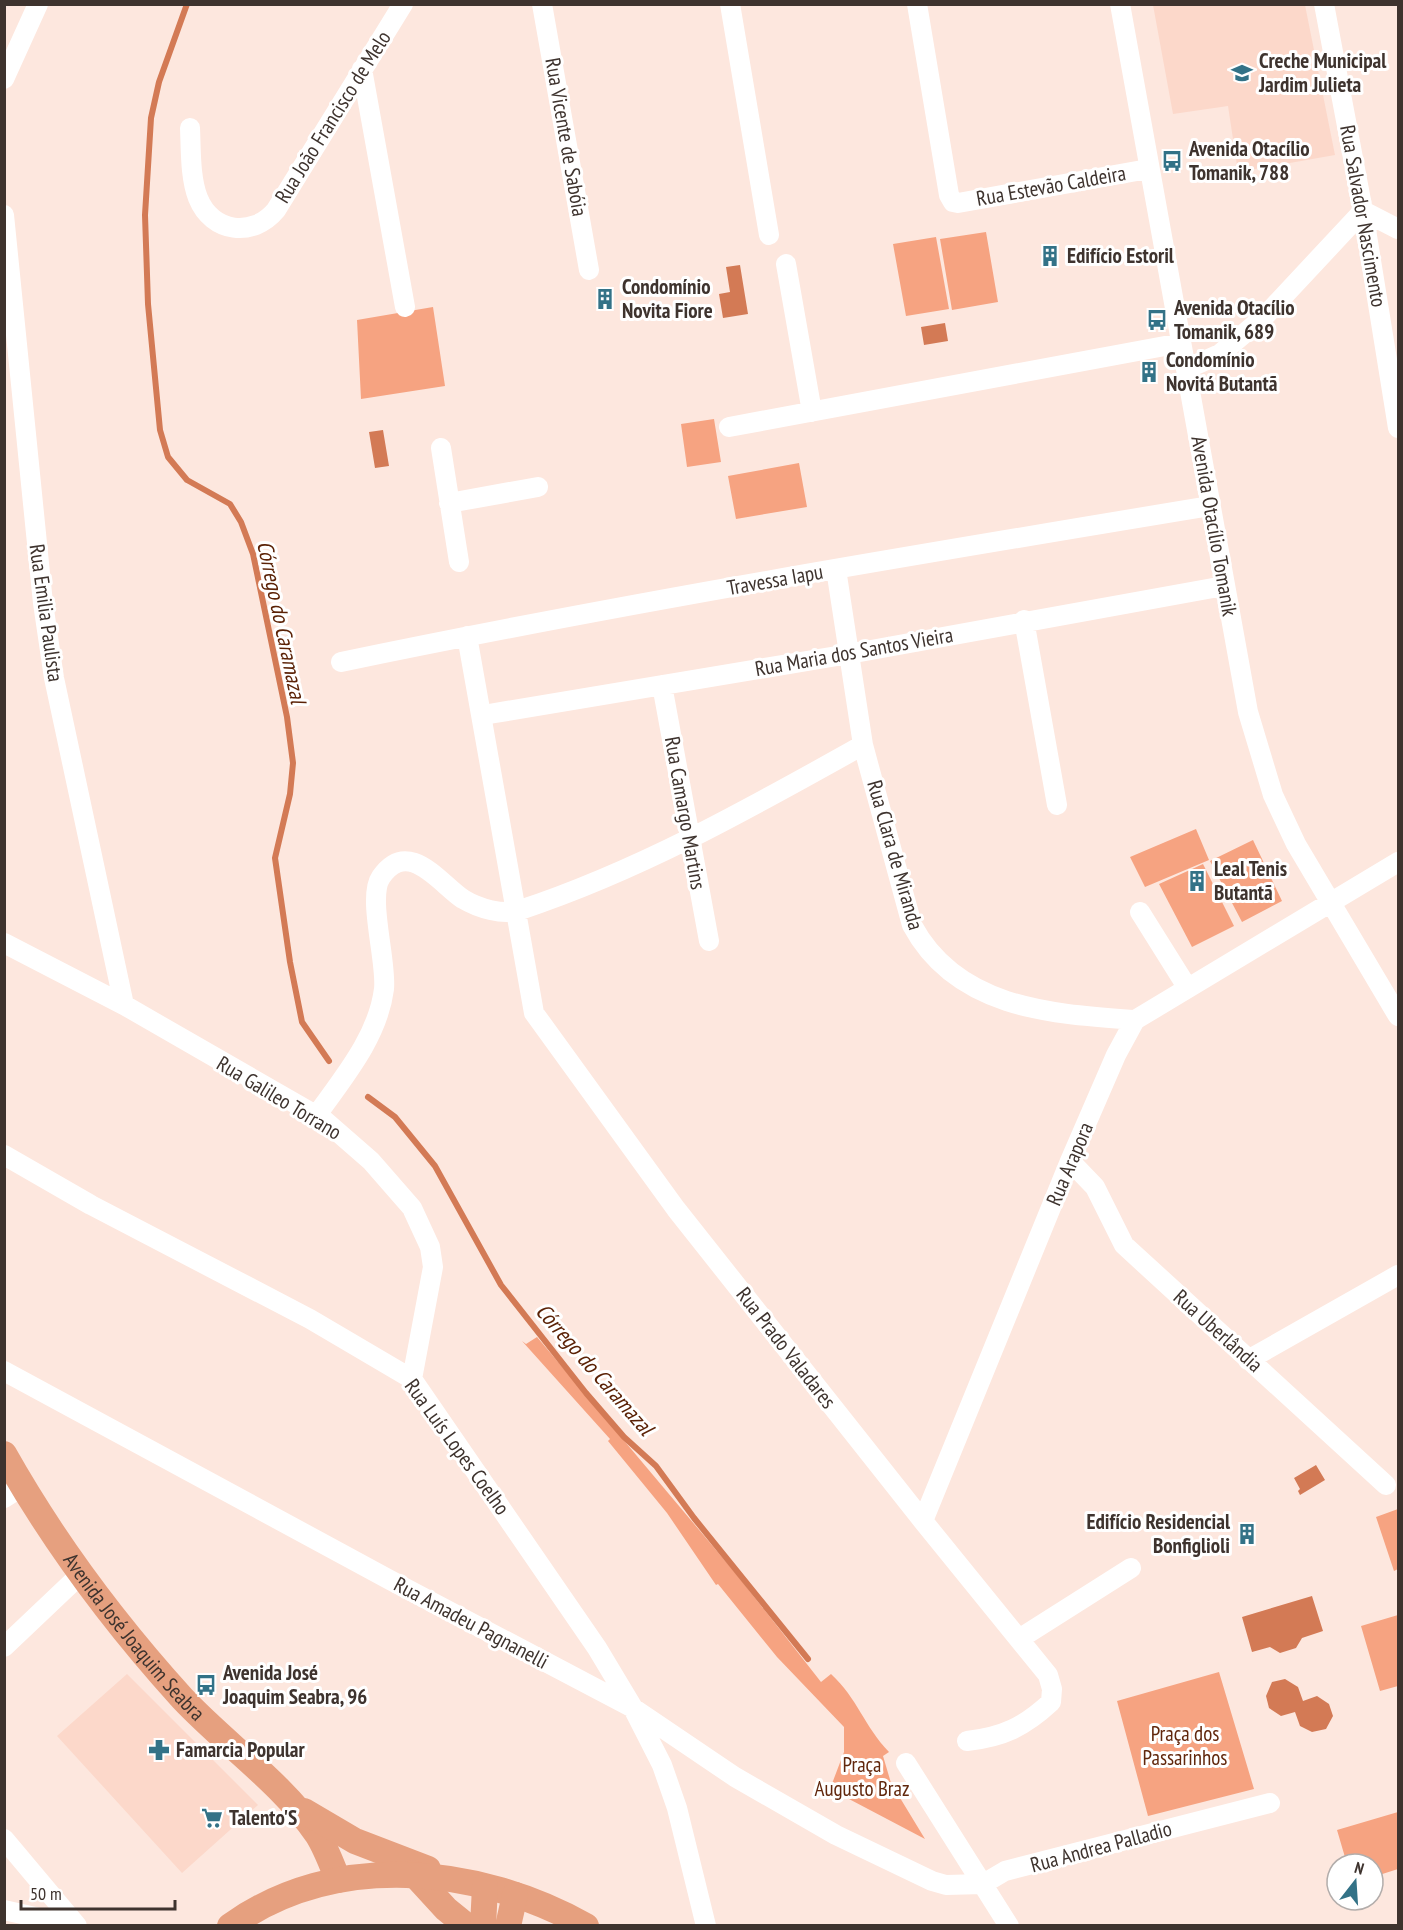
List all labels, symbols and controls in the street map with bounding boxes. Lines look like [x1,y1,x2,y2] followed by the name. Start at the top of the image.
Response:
[269,26,397,208] street label: Rua João Francisco de Melo
[1258,47,1387,98] place label: Creche Municipal Jardim Julieta
[539,56,594,218] street label: Rua Vicente de Sabóia
[1230,61,1254,85] school or university icon: Creche Municipal Jardim Julieta
[1334,123,1393,309] street label: Rua Salvador Nascimento
[1188,135,1310,186] place label: Avenida Otacílio Tomanik, 788
[1160,149,1184,173] bus stop icon: Avenida Otacílio Tomanik, 788
[974,159,1128,212] street label: Rua Estevão Caldeira
[1067,242,1175,269] place label: Edifício Estoril
[1038,244,1062,268] building icon: Edifício Estoril
[622,273,713,324] place label: Condomínio Novita Fiore
[593,287,617,311] building icon: Condomínio Novita Fiore
[1173,294,1295,345] place label: Avenida Otacílio Tomanik, 689
[1145,308,1169,332] bus stop icon: Avenida Otacílio Tomanik, 689
[1166,346,1278,397] place label: Condomínio Novitá Butantã
[1137,360,1161,384] building icon: Condomínio Novitá Butantã
[1185,434,1244,618] street label: Avenida Otacílio Tomanik
[251,538,313,708] water label: Córrego do Caramazal
[23,542,70,684] street label: Rua Emilia Paulista
[725,558,825,601] street label: Travessa Iapu
[753,621,955,682] street label: Rua Maria dos Santos Vieira
[659,734,712,892] street label: Rua Camargo Martins
[861,777,930,933] street label: Rua Clara de Miranda
[1214,855,1287,906] place label: Leal Tenis Butantã
[1185,869,1209,893] building icon: Leal Tenis Butantã
[212,1050,347,1145] street label: Rua Galileo Torrano
[1040,1118,1099,1210] street label: Rua Arapora
[731,1282,842,1414] street label: Rua Prado Valadares
[1168,1283,1269,1378] street label: Rua Uberlândia
[530,1297,661,1442] water label: Córrego do Caramazal
[399,1373,516,1520] street label: Rua Luís Lopes Coelho
[1086,1508,1231,1559] place label: Edifício Residencial Bonfiglioli
[1235,1522,1259,1546] building icon: Edifício Residencial Bonfiglioli
[58,1548,211,1726] street label: Avenida José Joaquim Seabra
[389,1570,553,1675] street label: Rua Amadeu Pagnanelli
[222,1659,367,1710] place label: Avenida José Joaquim Seabra, 96
[194,1673,218,1697] bus stop icon: Avenida José Joaquim Seabra, 96
[1143,1720,1227,1771] park label: Praça dos Passarinhos
[176,1736,306,1763] place label: Famarcia Popular
[147,1738,171,1762] pharmacy icon: Famarcia Popular
[814,1751,910,1802] park label: Praça Augusto Braz
[229,1804,297,1831] place label: Talento'S
[200,1806,224,1830] supermarket icon: Talento'S
[1027,1815,1174,1878] street label: Rua Andrea Palladio
[1325,1852,1385,1912] north arrow
[1352,1857,1366,1878] text: N
[21,1873,176,1911] scale bar
[30,1882,62,1905] text: 50 m

